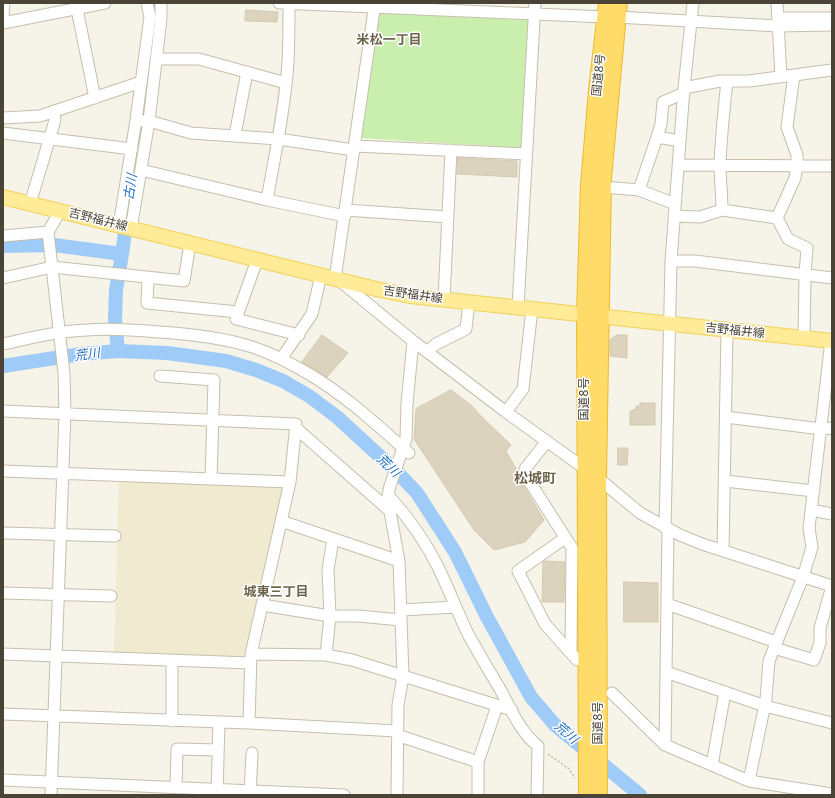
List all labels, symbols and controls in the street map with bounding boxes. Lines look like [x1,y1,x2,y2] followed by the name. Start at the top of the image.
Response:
[357,32,421,48] district label: 米松一丁目
[590,53,608,97] street label: 国道8号
[121,173,141,201] water label: 古川
[67,206,129,234] street label: 吉野福井線
[382,284,444,306] street label: 吉野福井線
[704,321,766,341] street label: 吉野福井線
[73,345,101,365] water label: 荒川
[578,378,592,420] street label: 国道8号
[373,451,403,481] water label: 荒川
[514,471,556,487] district label: 松城町
[244,584,308,600] district label: 城東三丁目
[592,702,606,744] street label: 国道8号
[551,719,581,747] water label: 荒川

